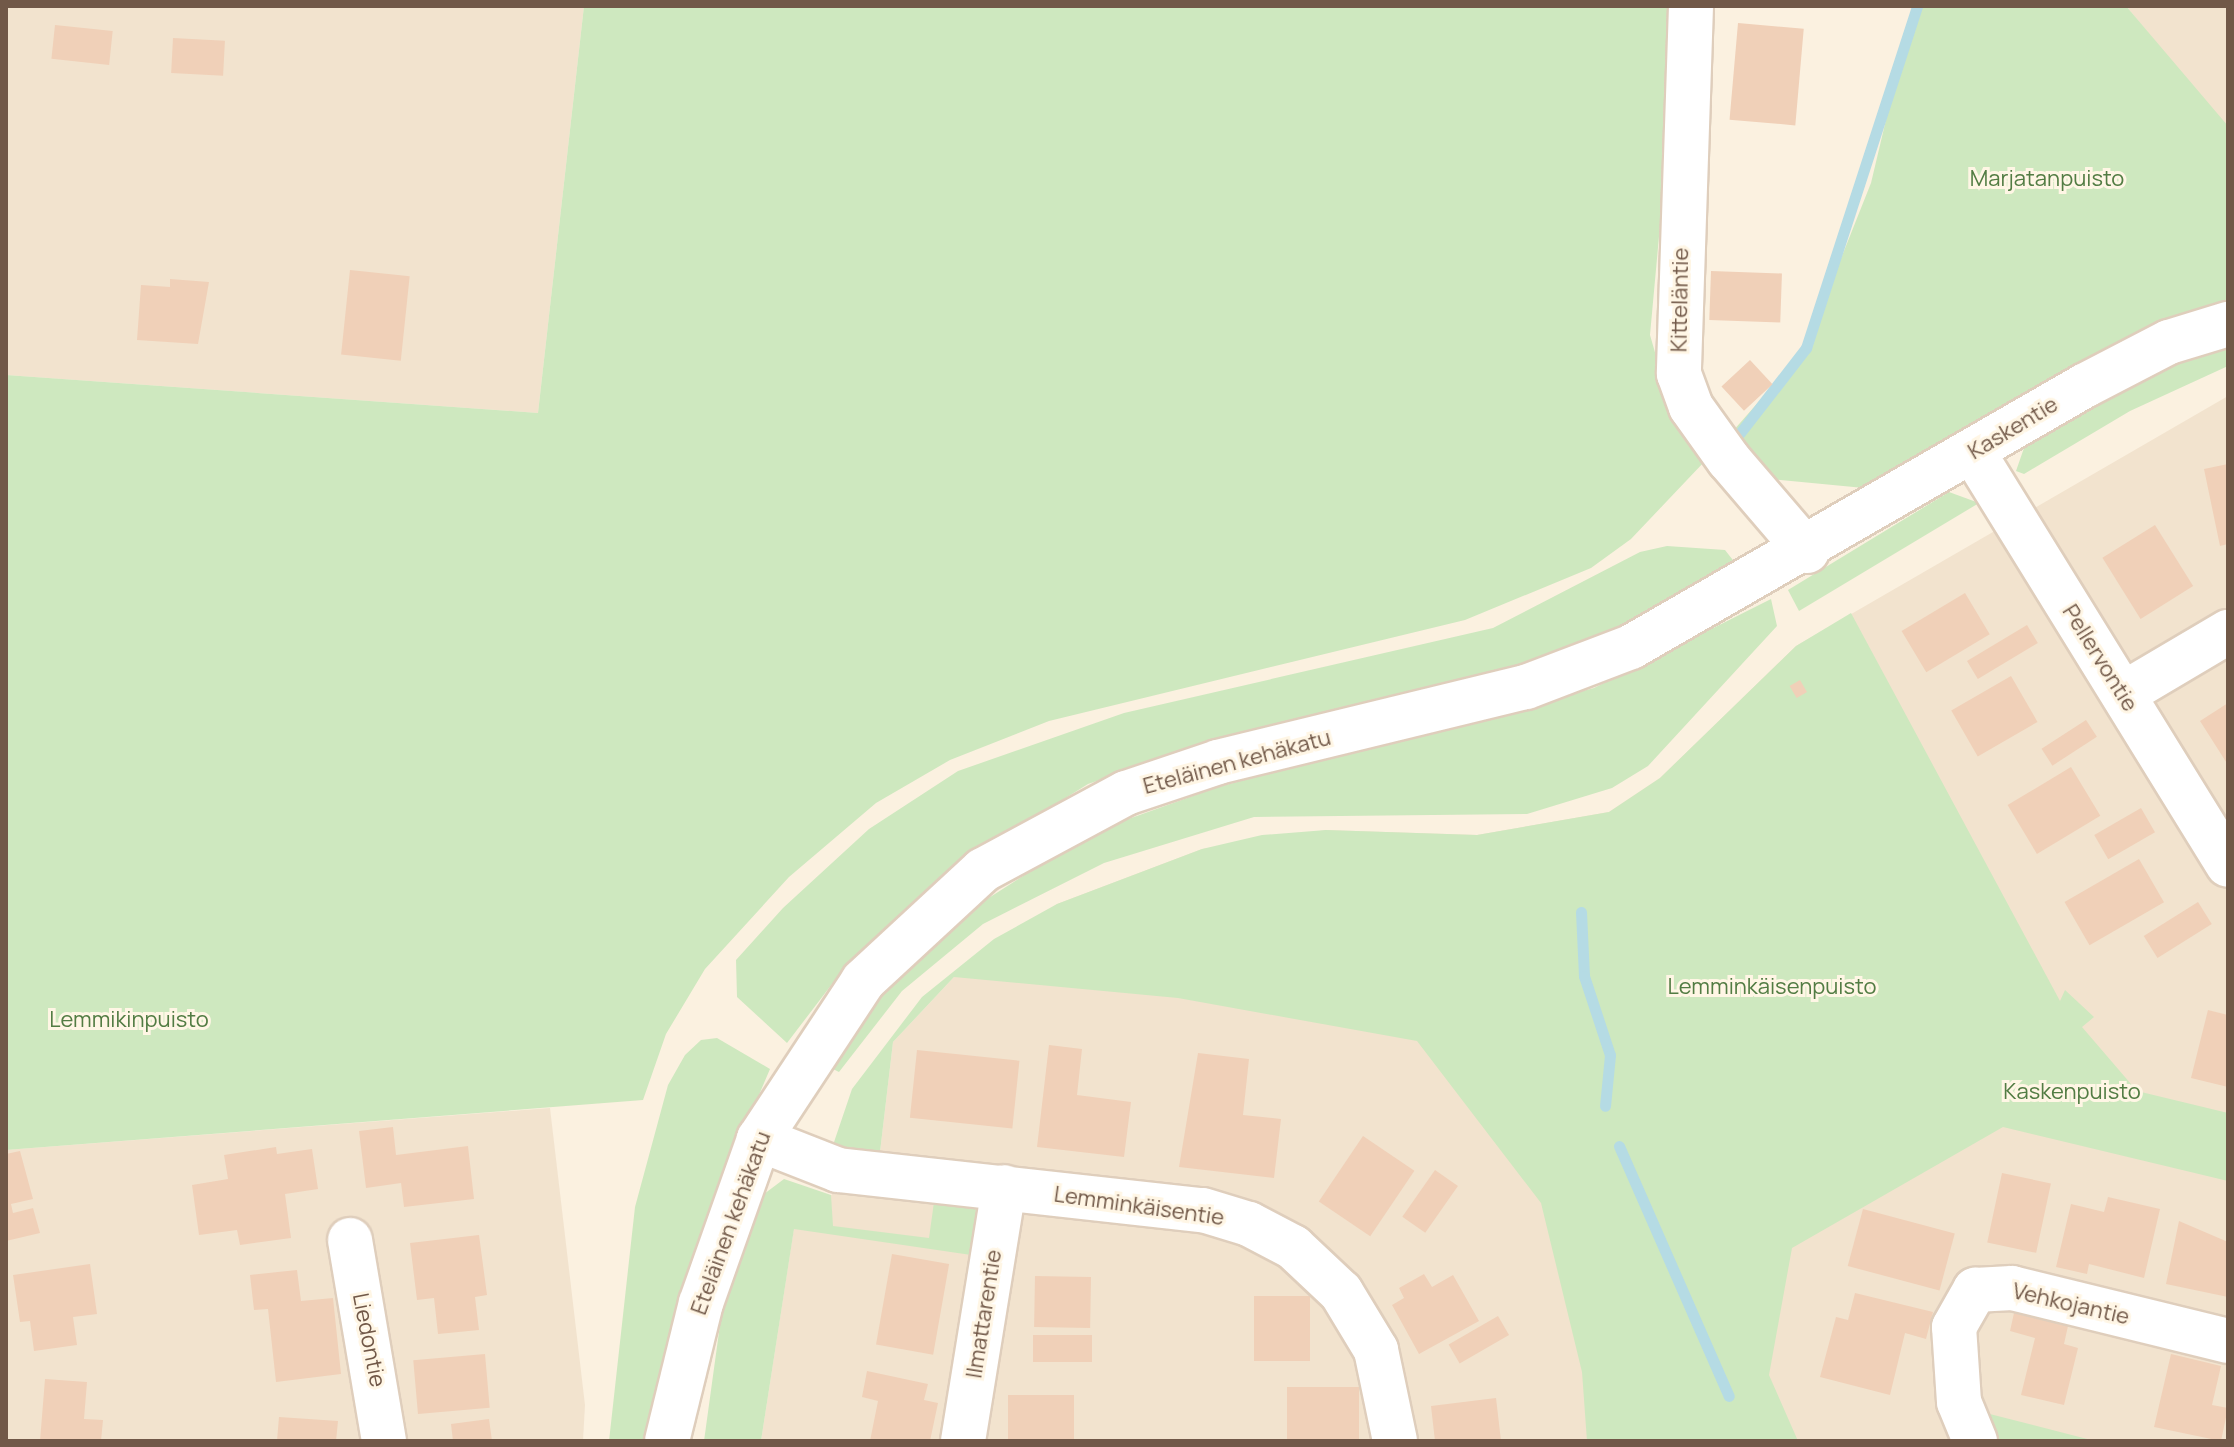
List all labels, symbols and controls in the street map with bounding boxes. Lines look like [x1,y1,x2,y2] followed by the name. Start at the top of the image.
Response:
[1970,166,2124,192] park label: Marjatanpuisto
[1666,247,1694,353] street label: Kitteläntie
[1963,391,2063,465] street label: Kaskentie
[2057,600,2143,716] street label: Pellervontie
[1140,724,1334,800] street label: Eteläinen kehäkatu
[1668,974,1876,1000] park label: Lemminkäisenpuisto
[49,1007,209,1033] park label: Lemmikinpuisto
[2003,1079,2141,1105] park label: Kaskenpuisto
[686,1128,776,1318] street label: Eteläinen kehäkatu
[1052,1181,1226,1231] street label: Lemminkäisentie
[961,1248,1007,1380] street label: Ilmattarentie
[2010,1278,2132,1330] street label: Vehkojantie
[347,1291,391,1389] street label: Liedontie

